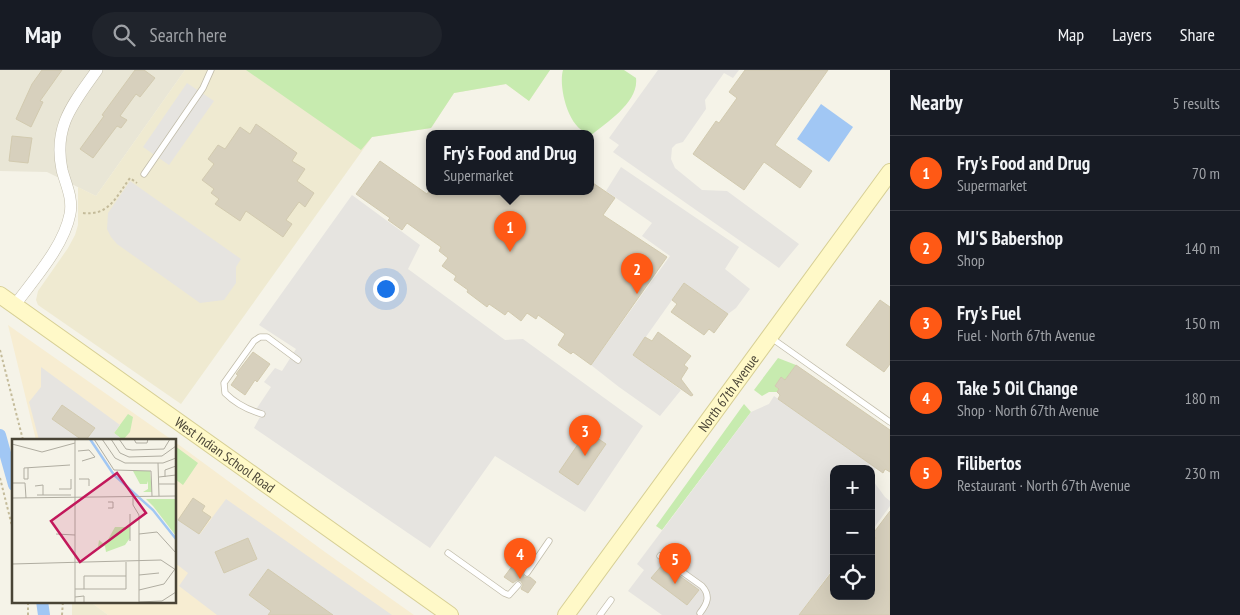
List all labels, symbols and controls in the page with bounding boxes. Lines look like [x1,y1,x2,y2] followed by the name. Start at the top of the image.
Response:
[92,12,442,57] search box
[25,19,62,50] text: Map
[110,21,138,49] icon: search
[150,23,227,47] text: Search here
[1058,23,1084,46] text: Map
[1112,23,1152,46] text: Layers
[1180,23,1215,46] text: Share
[910,89,963,116] text: Nearby
[1173,93,1220,113] text: 5 results
[426,130,594,195] popup
[443,141,577,165] text: Fry's Food and Drug
[957,151,1090,175] text: Fry's Food and Drug
[922,163,930,183] text: 1
[1192,163,1220,183] text: 70 m
[443,165,513,185] text: Supermarket
[957,175,1027,195] text: Supermarket
[494,211,526,252] pin: 1
[957,226,1063,250] text: MJ'S Babershop
[922,238,930,258] text: 2
[1185,238,1220,258] text: 140 m
[957,250,985,270] text: Shop
[621,253,653,294] pin: 2
[373,276,399,302] your location
[957,301,1021,325] text: Fry's Fuel
[922,313,930,333] text: 3
[1185,313,1220,333] text: 150 m
[957,325,1095,345] text: Fuel · North 67th Avenue
[694,351,763,435] street label: North 67th Avenue
[957,376,1078,400] text: Take 5 Oil Change
[922,388,930,408] text: 4
[1185,388,1220,408] text: 180 m
[957,400,1099,420] text: Shop · North 67th Avenue
[171,413,279,497] street label: West Indian School Road
[569,415,601,456] pin: 3
[12,439,176,602] inset map
[957,451,1021,475] text: Filibertos
[922,463,930,483] text: 5
[1185,463,1220,483] text: 230 m
[830,465,875,600] map controls
[830,465,875,510] button: +
[957,475,1130,495] text: Restaurant · North 67th Avenue
[830,510,875,555] button: −
[504,538,536,579] pin: 4
[659,543,691,584] pin: 5
[830,555,875,600] button: locate

